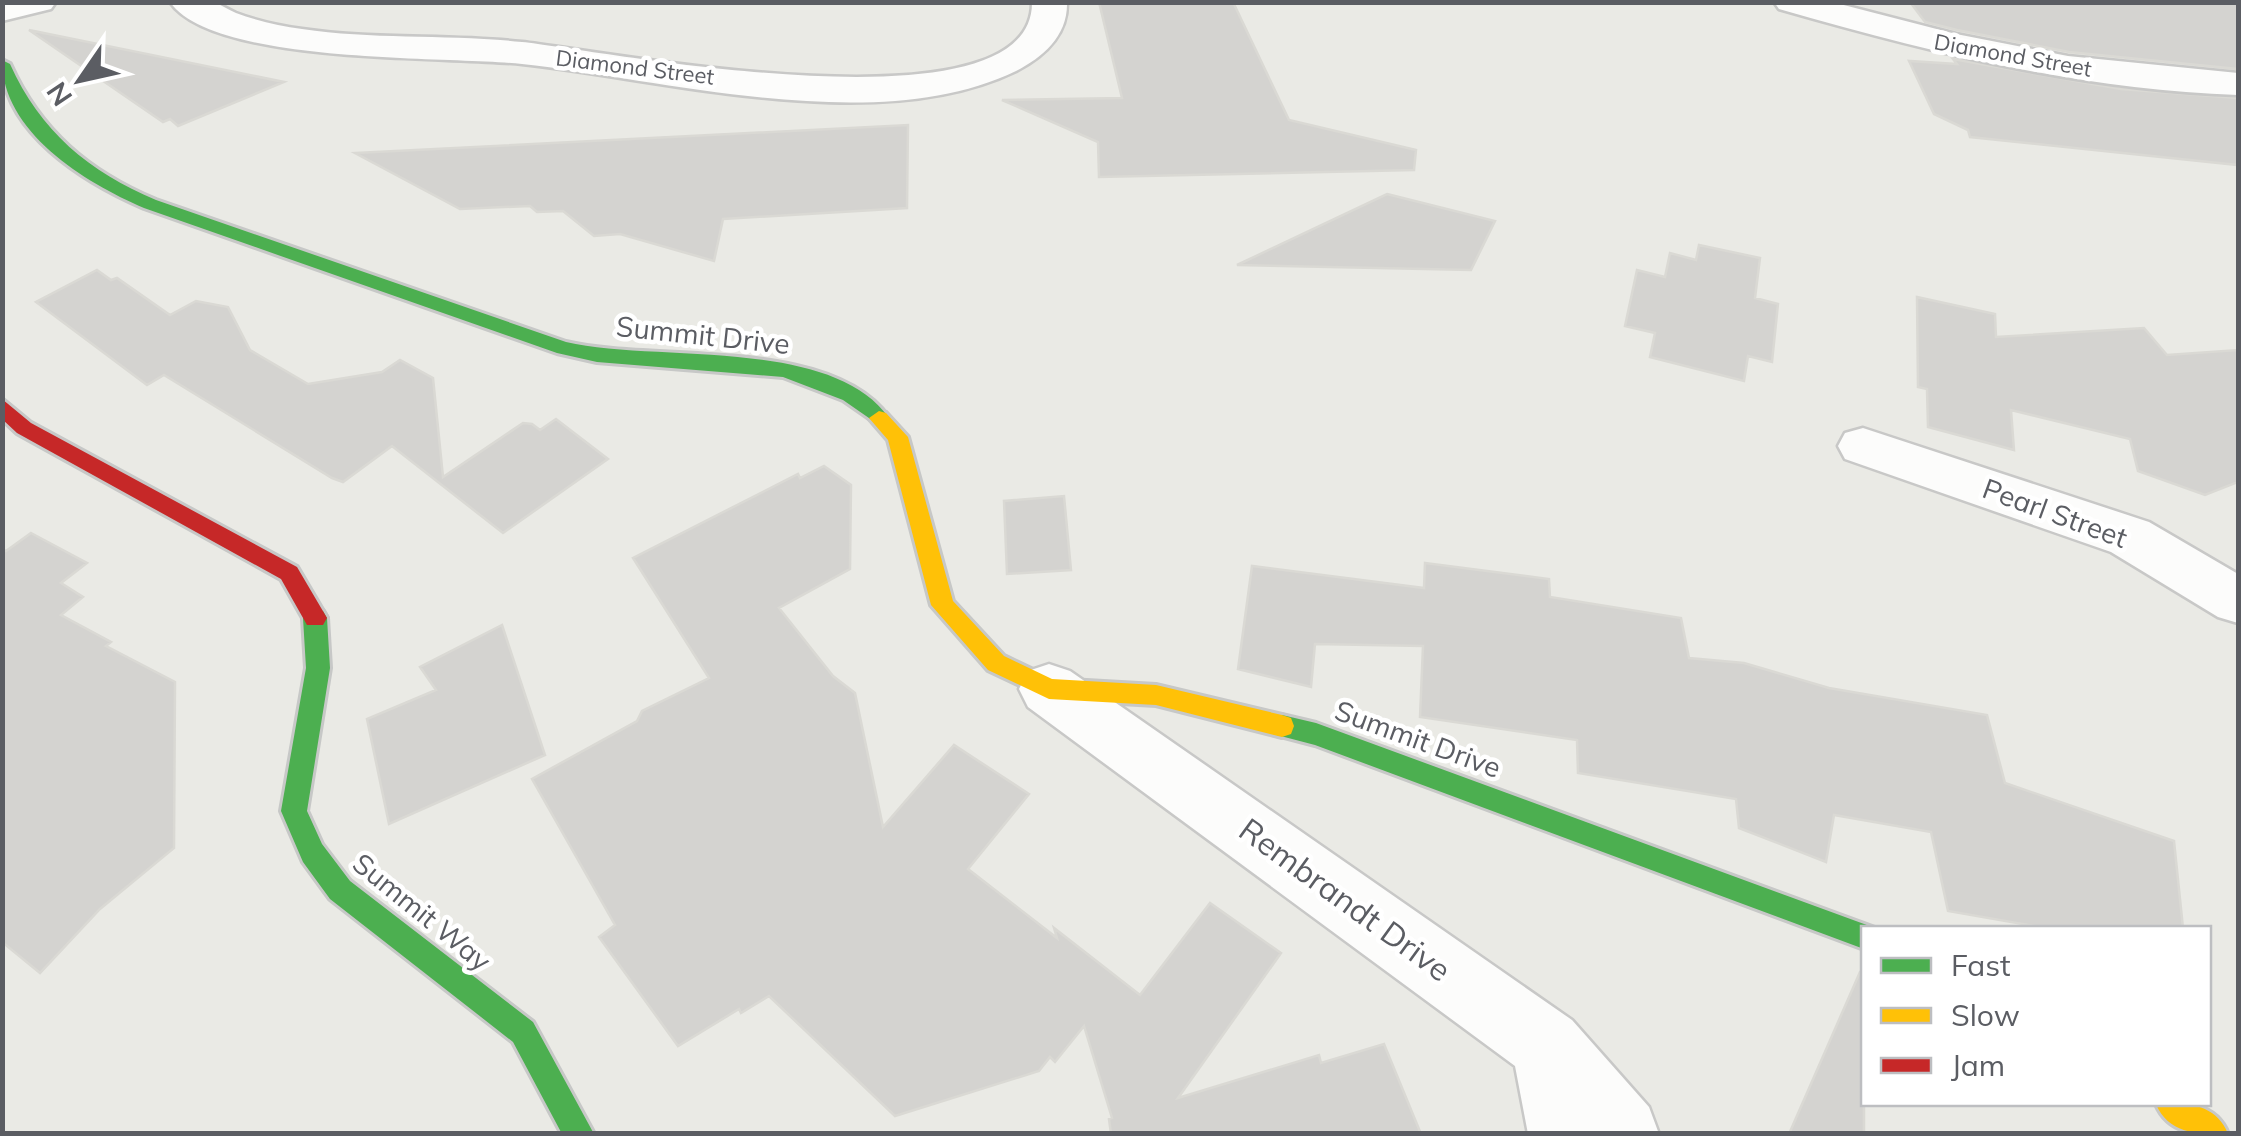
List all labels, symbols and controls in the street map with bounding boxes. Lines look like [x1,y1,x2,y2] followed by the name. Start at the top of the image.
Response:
[1932,27,2094,83] street label: Diamond Street
[30,30,130,130] north arrow
[554,43,716,91] street label: Diamond Street
[38,76,79,113] text: N
[615,308,791,361] street label: Summit Drive
[1978,470,2132,555] street label: Pearl Street
[1330,692,1506,785] street label: Summit Drive
[1232,809,1459,989] street label: Rembrandt Drive
[346,845,499,978] street label: Summit Way
[1861,926,2211,1106] legend
[1951,946,2011,984] text: Fast
[1951,996,2020,1034] text: Slow
[1951,1046,2005,1084] text: Jam

